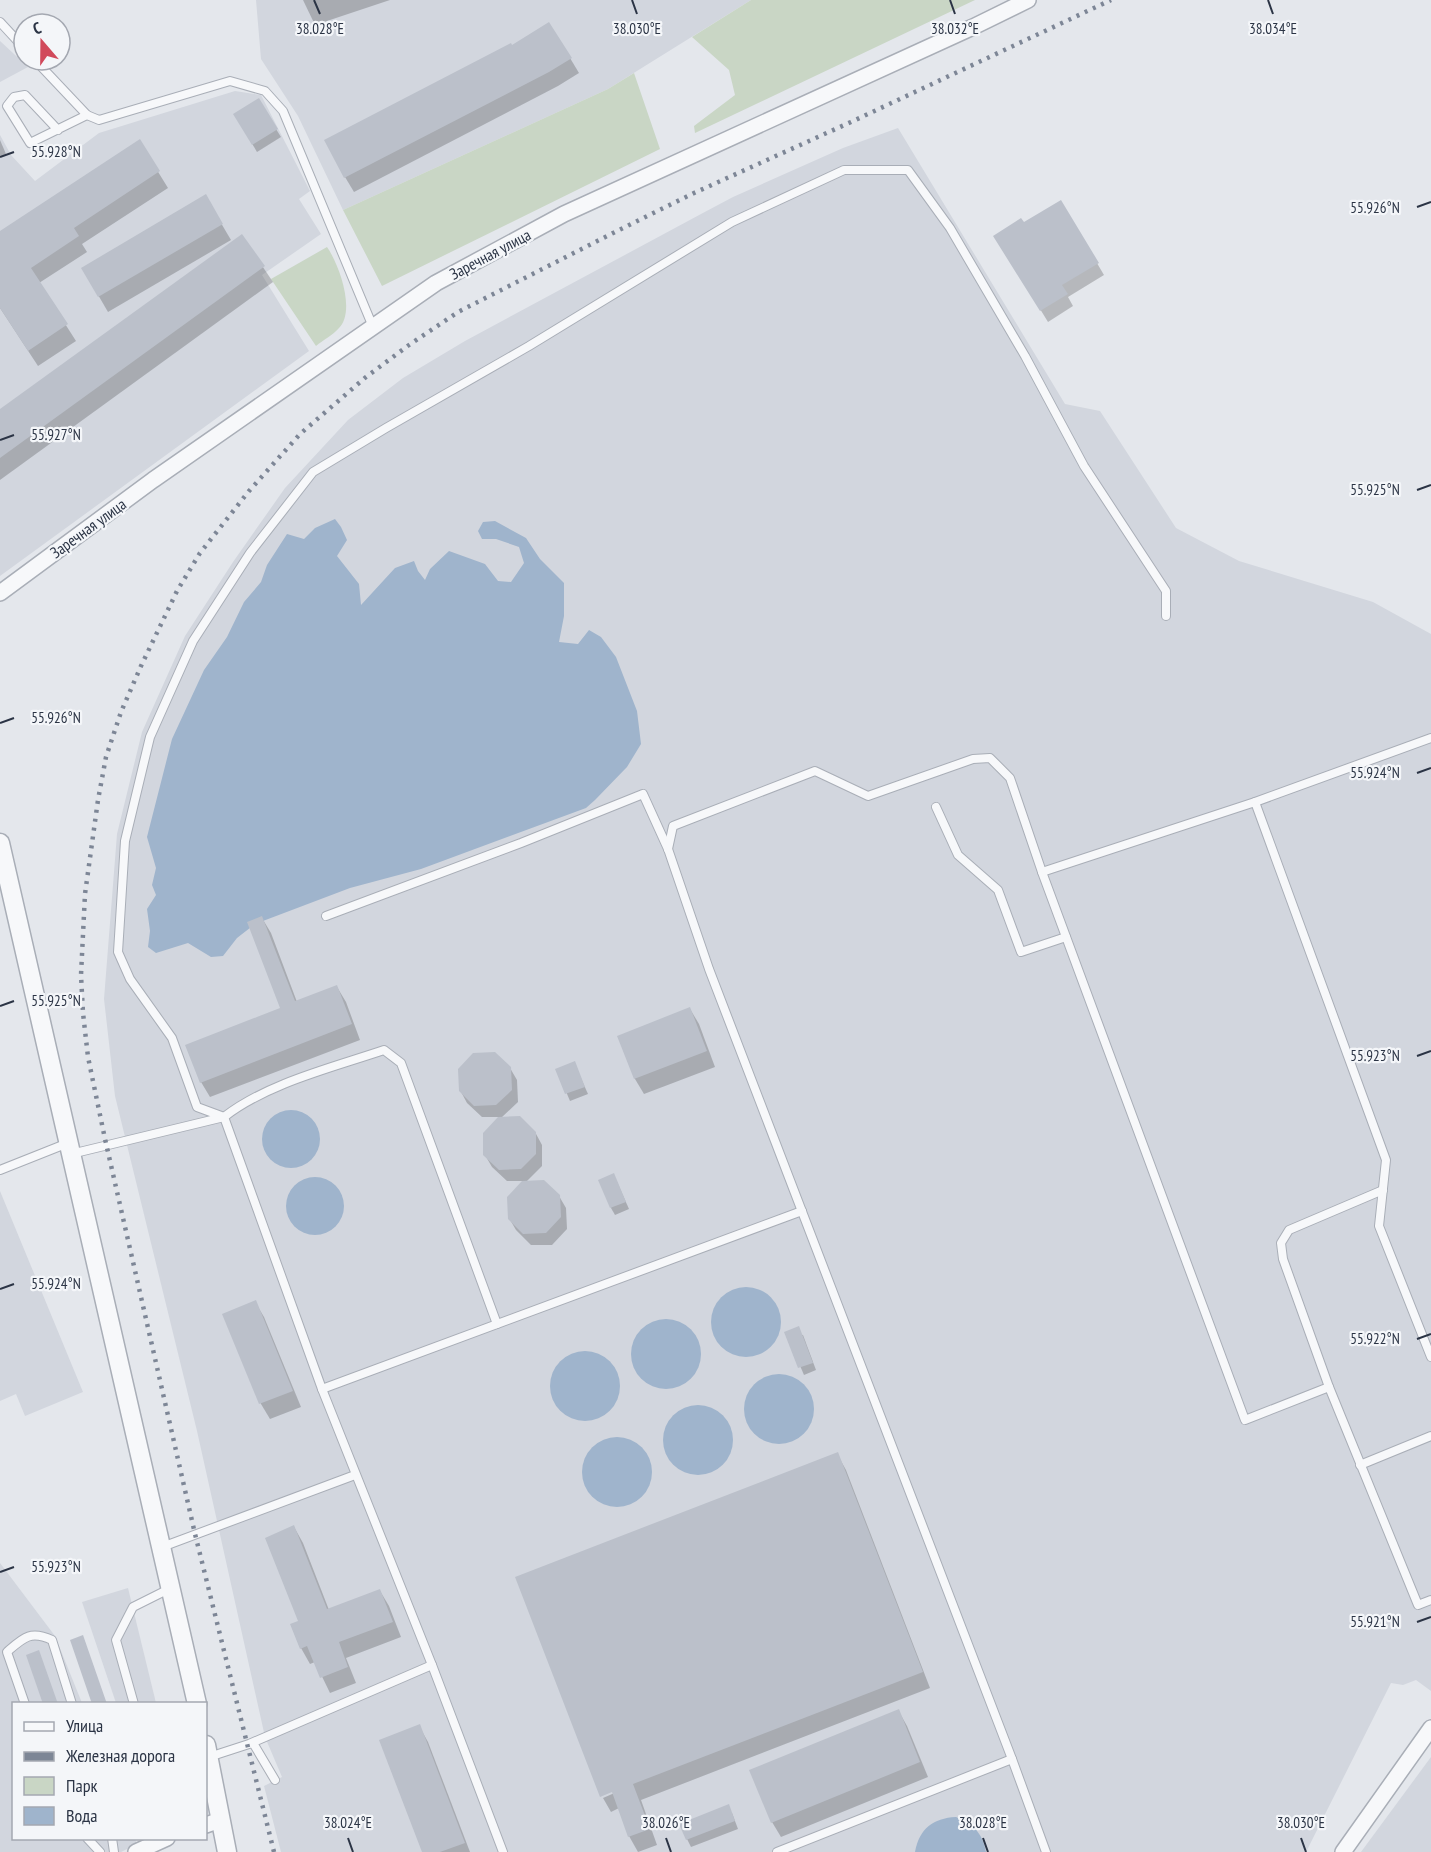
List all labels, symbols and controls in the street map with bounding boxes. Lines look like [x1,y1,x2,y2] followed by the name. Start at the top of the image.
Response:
[12,12,72,72] north arrow
[30,17,44,39] text: С
[296,19,344,38] text: 38.028°E
[613,19,661,38] text: 38.030°E
[931,19,979,38] text: 38.032°E
[1249,19,1297,38] text: 38.034°E
[31,142,81,161] text: 55.928°N
[1350,198,1400,217] text: 55.926°N
[446,224,534,284] street label: Заречная улица
[31,425,81,444] text: 55.927°N
[1350,480,1400,499] text: 55.925°N
[46,494,130,562] street label: Заречная улица
[31,708,81,727] text: 55.926°N
[1350,763,1400,782] text: 55.924°N
[31,991,81,1010] text: 55.925°N
[1350,1046,1400,1065] text: 55.923°N
[31,1274,81,1293] text: 55.924°N
[1350,1329,1400,1348] text: 55.922°N
[31,1557,81,1576] text: 55.923°N
[1350,1612,1400,1631] text: 55.921°N
[12,1702,207,1840] legend
[66,1714,103,1737] text: Улица
[65,1744,175,1767] text: Железная дорога
[66,1774,97,1797] text: Парк
[66,1804,97,1827] text: Вода
[324,1813,372,1832] text: 38.024°E
[642,1813,690,1832] text: 38.026°E
[959,1813,1007,1832] text: 38.028°E
[1277,1813,1325,1832] text: 38.030°E

